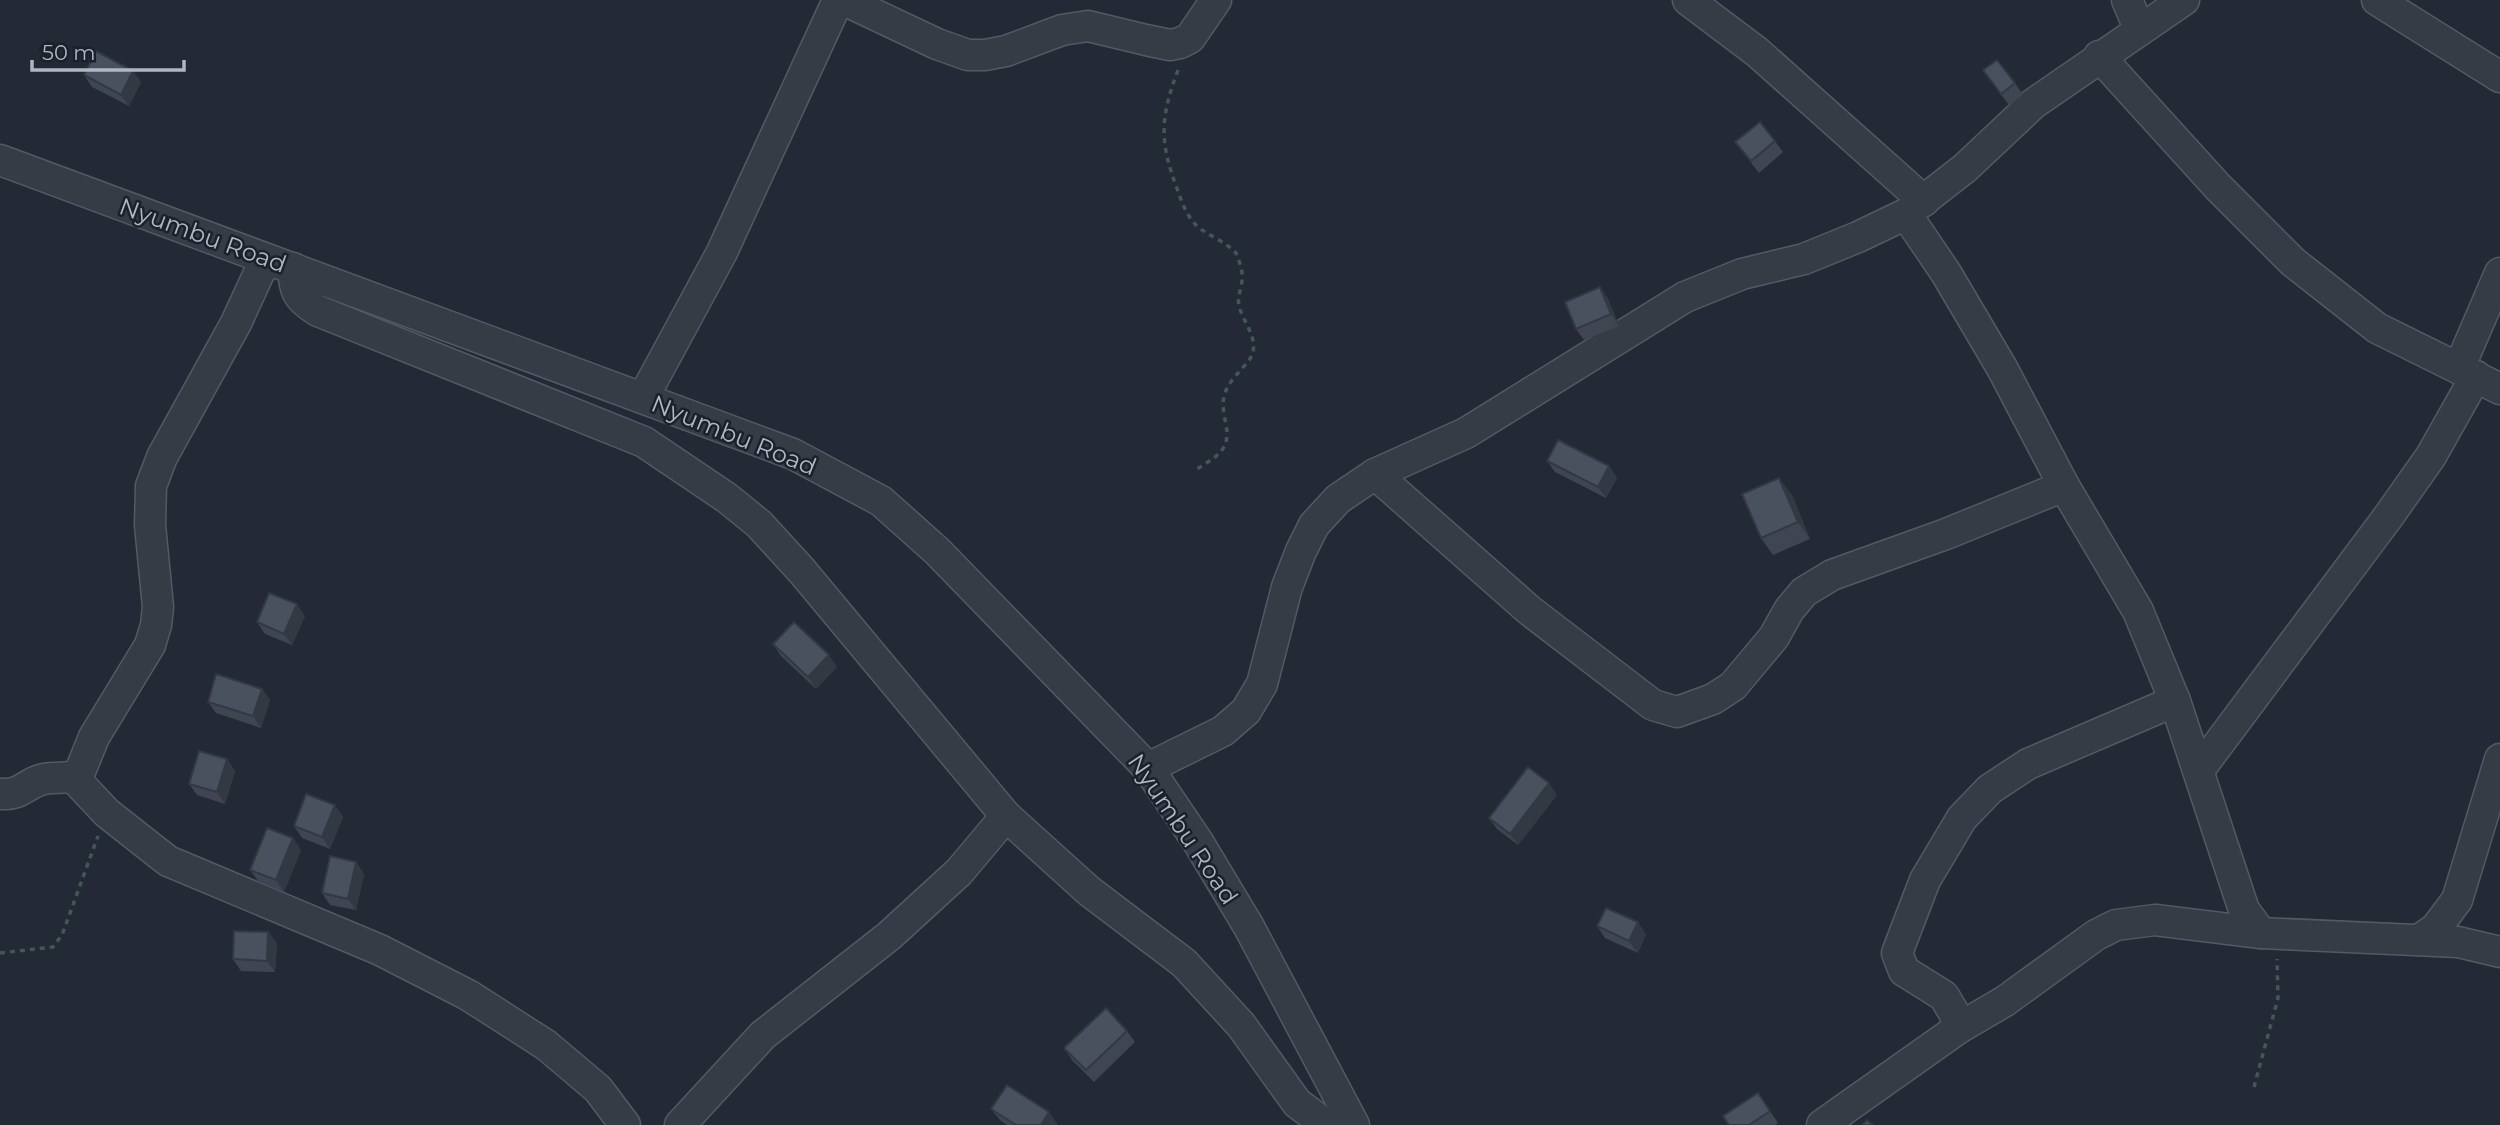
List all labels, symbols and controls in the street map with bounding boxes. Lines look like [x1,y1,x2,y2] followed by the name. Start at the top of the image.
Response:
[32,28,184,72] scale bar
[42,40,96,65] text: 50 m
[116,191,290,279] street label: Nyumbu Road
[647,389,821,481] street label: Nyumbu Road
[1122,748,1244,910] street label: Nyumbu Road

